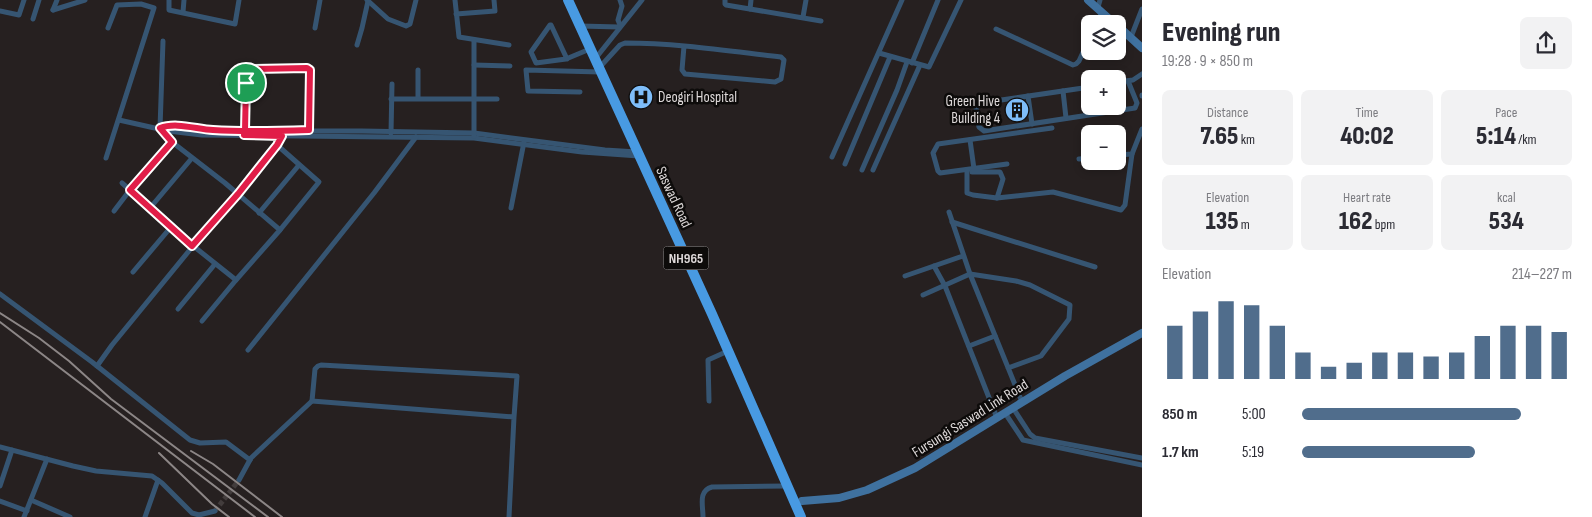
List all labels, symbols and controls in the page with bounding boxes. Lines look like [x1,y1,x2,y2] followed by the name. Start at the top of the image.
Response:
[1081,15,1126,170] map controls
[1081,15,1126,60] button: layers
[1162,16,1280,49] text: Evening run
[1520,17,1572,69] button: share
[1162,52,1253,71] text: 19:28 · 9 × 850 m
[225,62,267,104] pin
[232,69,260,97] icon: arrive
[1081,70,1126,115] button: +
[628,84,654,110] hospital icon: Deogiri Hospital
[658,88,737,107] place label: Deogiri Hospital
[945,92,1000,128] place label: Green Hive Building 4
[1004,97,1030,123] building icon: Green Hive Building 4
[1207,104,1248,121] text: Distance
[1356,104,1378,121] text: Time
[1495,104,1517,121] text: Pace
[1200,121,1238,152] text: 7.65
[1340,121,1394,152] text: 40:02
[1476,121,1516,152] text: 5:14
[1081,125,1126,170] button: −
[1238,131,1255,148] text: km
[1516,131,1537,148] text: /km
[651,164,696,231] street label: Saswad Road
[1206,189,1249,206] text: Elevation
[1343,189,1391,206] text: Heart rate
[1497,189,1516,206] text: kcal
[1205,206,1239,237] text: 135
[1339,206,1372,237] text: 162
[1489,206,1524,237] text: 534
[1239,216,1250,233] text: m
[1372,216,1395,233] text: bpm
[664,247,708,270] road number: NH965
[1162,265,1211,284] text: Elevation
[1512,265,1572,284] text: 214–227 m
[909,375,1032,462] street label: Fursungi Saswad Link Road
[1162,405,1197,424] text: 850 m
[1242,405,1266,424] text: 5:00
[1162,443,1199,462] text: 1.7 km
[1242,443,1264,462] text: 5:19

